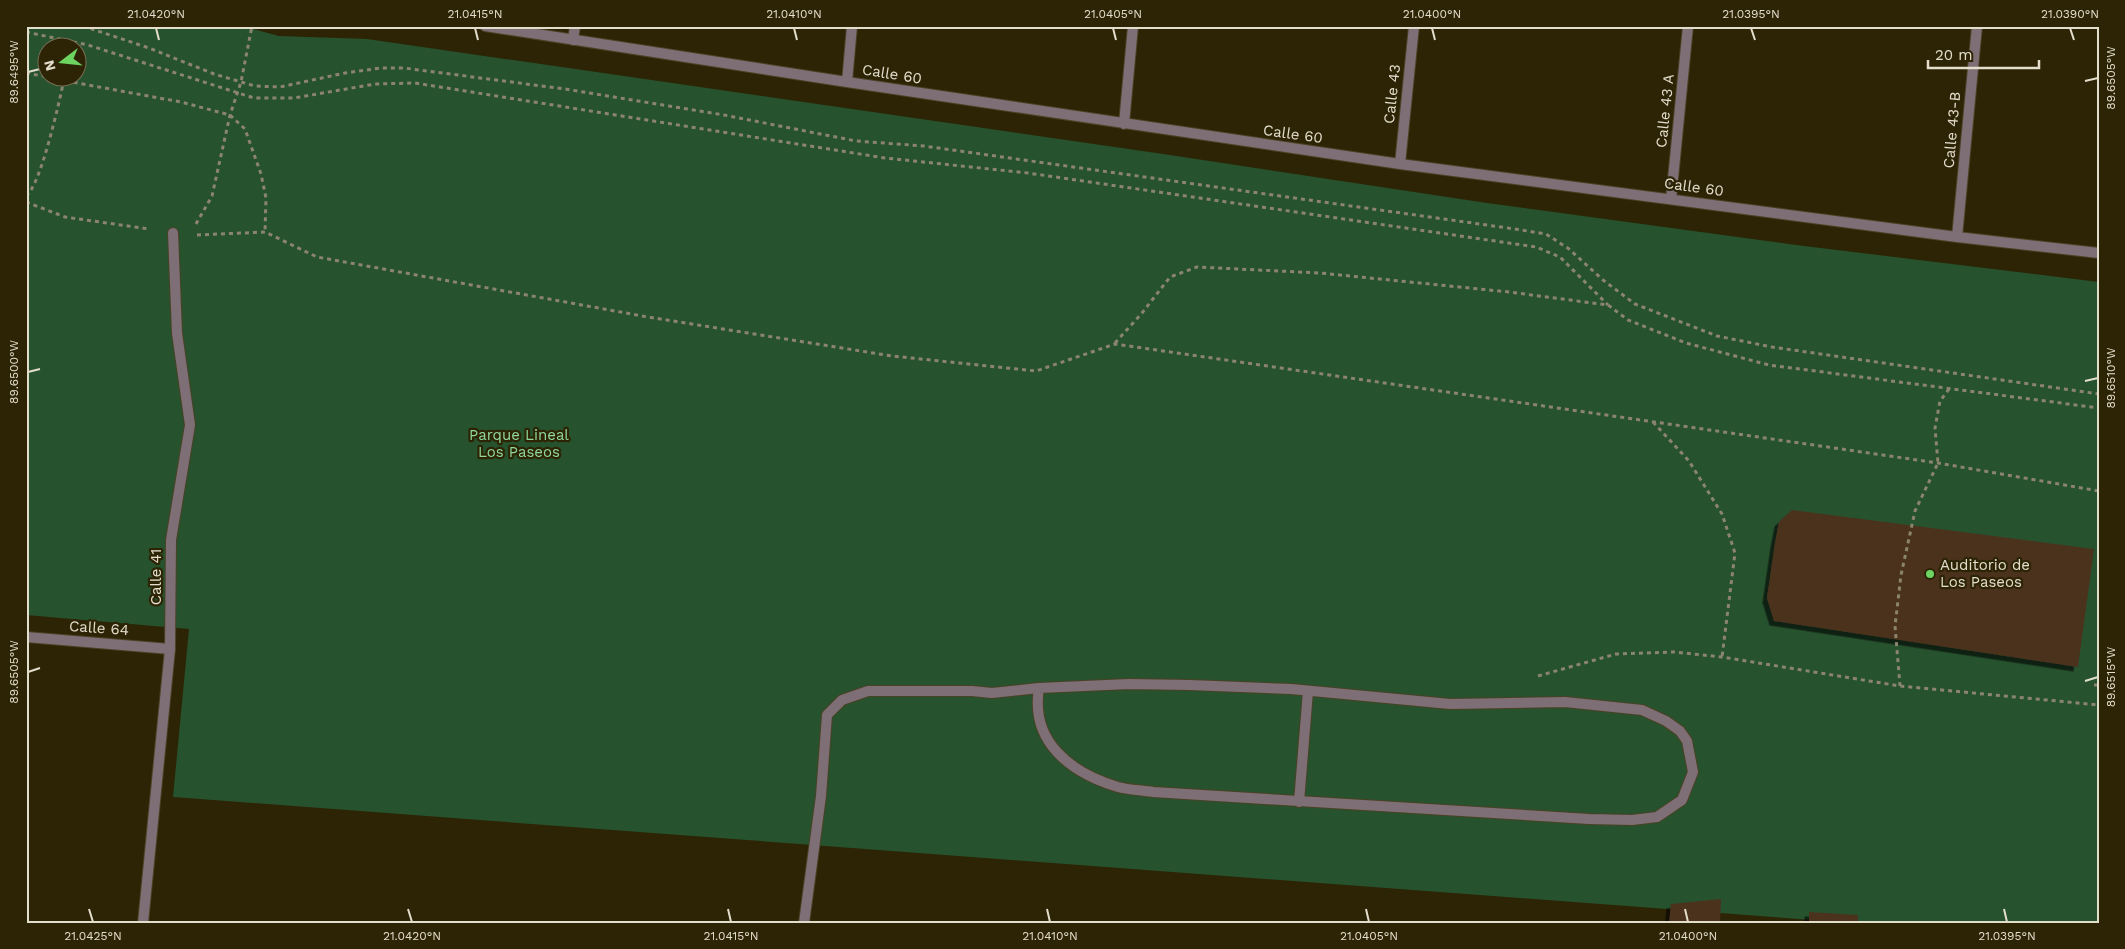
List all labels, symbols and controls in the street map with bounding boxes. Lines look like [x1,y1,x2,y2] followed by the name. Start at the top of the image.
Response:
[127,7,185,21] text: 21.0420°N
[447,7,503,21] text: 21.0415°N
[766,7,822,21] text: 21.0410°N
[1084,7,1142,21] text: 21.0405°N
[1403,7,1461,21] text: 21.0400°N
[1722,7,1780,21] text: 21.0395°N
[2041,7,2099,21] text: 21.0390°N
[38,38,88,88] north arrow
[1928,38,2039,70] scale bar
[7,40,21,104] text: 89.6495°W
[1935,46,1973,64] text: 20 m
[2104,46,2118,110] text: 89.6505°W
[40,58,59,73] text: N
[861,60,923,88] street label: Calle 60
[1380,63,1404,125] street label: Calle 43
[1652,73,1678,149] street label: Calle 43 A
[1940,91,1964,169] street label: Calle 43-B
[1262,121,1324,147] street label: Calle 60
[1663,174,1725,200] street label: Calle 60
[7,340,21,404] text: 89.6500°W
[2104,347,2118,409] text: 89.6510°W
[469,426,569,461] park label: Parque Lineal Los Paseos
[147,549,165,605] street label: Calle 41
[1940,556,2030,591] place label: Auditorio de Los Paseos
[1924,568,1936,580] marker: Auditorio de Los Paseos
[68,617,130,639] street label: Calle 64
[7,640,21,704] text: 89.6505°W
[2104,646,2118,707] text: 89.6515°W
[64,929,122,943] text: 21.0425°N
[383,929,441,943] text: 21.0420°N
[703,929,759,943] text: 21.0415°N
[1022,929,1078,943] text: 21.0410°N
[1340,929,1398,943] text: 21.0405°N
[1659,929,1717,943] text: 21.0400°N
[1978,929,2036,943] text: 21.0395°N

